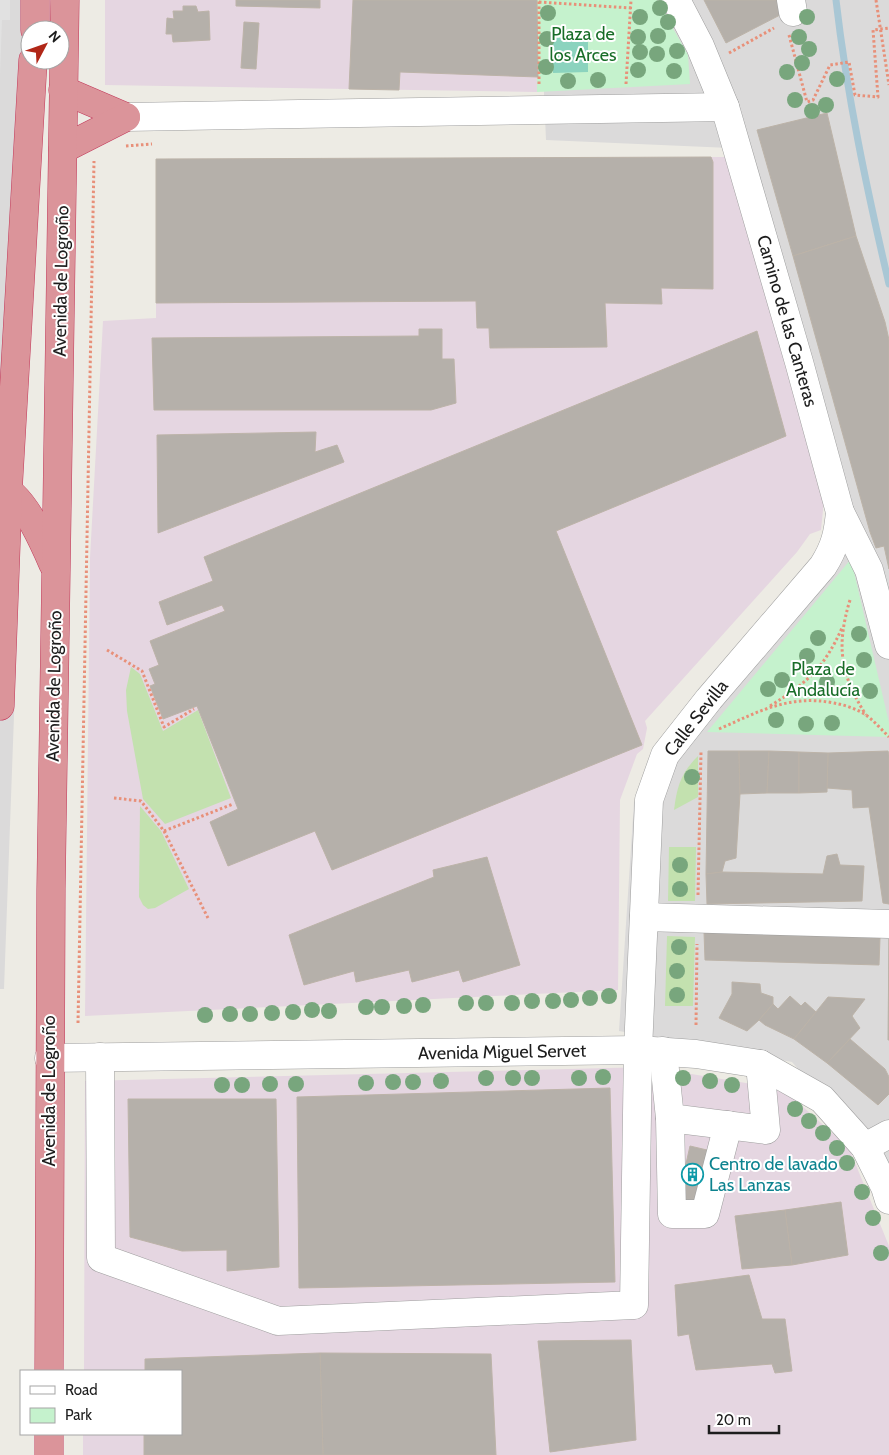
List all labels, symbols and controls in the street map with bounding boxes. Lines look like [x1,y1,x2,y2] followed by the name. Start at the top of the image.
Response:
[20,20,70,70] north arrow
[550,23,616,66] park label: Plaza de los Arces
[45,27,65,46] text: N
[49,205,73,357] street label: Avenida de Logroño
[752,233,822,409] street label: Camino de las Canteras
[42,610,66,762] street label: Avenida de Logroño
[786,658,860,701] park label: Plaza de Andalucía
[659,675,733,761] street label: Calle Sevilla
[38,1015,60,1167] street label: Avenida de Logroño
[418,1040,586,1064] street label: Avenida Miguel Servet
[709,1153,838,1196] place label: Centro de lavado Las Lanzas
[681,1162,705,1186] building icon: Centro de lavado Las Lanzas
[20,1370,182,1435] legend
[65,1381,98,1399] text: Road
[709,1402,779,1434] scale bar
[65,1406,92,1424] text: Park
[716,1411,751,1429] text: 20 m

